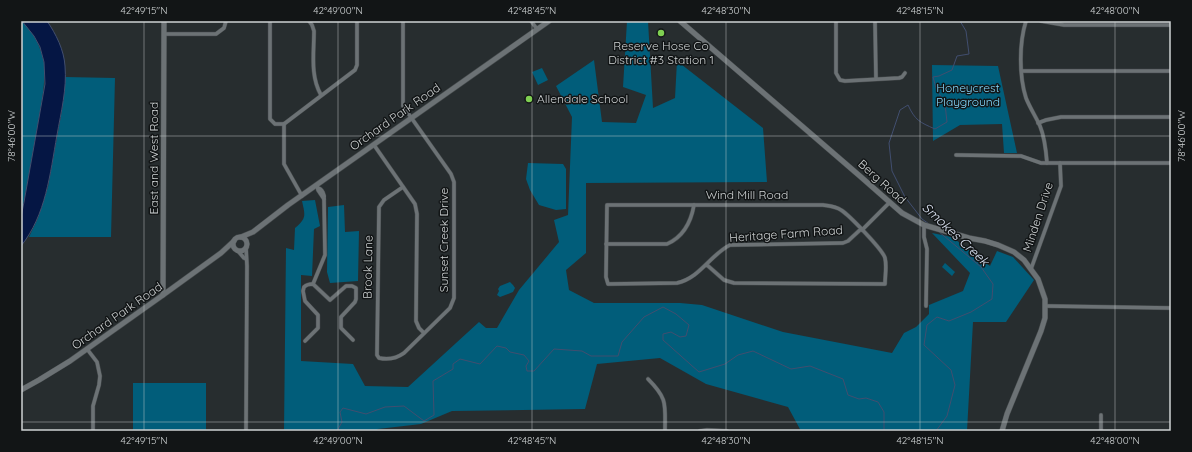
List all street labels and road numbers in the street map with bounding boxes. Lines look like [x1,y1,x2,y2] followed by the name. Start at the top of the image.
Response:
[346,80,443,153] street label: Orchard Park Road
[146,102,161,214] street label: East and West Road
[855,156,909,207] street label: Berg Road
[1019,180,1056,254] street label: Minden Drive
[436,187,451,292] street label: Sunset Creek Drive
[706,187,788,202] street label: Wind Mill Road
[729,222,843,245] street label: Heritage Farm Road
[359,235,376,299] street label: Brook Lane
[68,279,165,352] street label: Orchard Park Road

